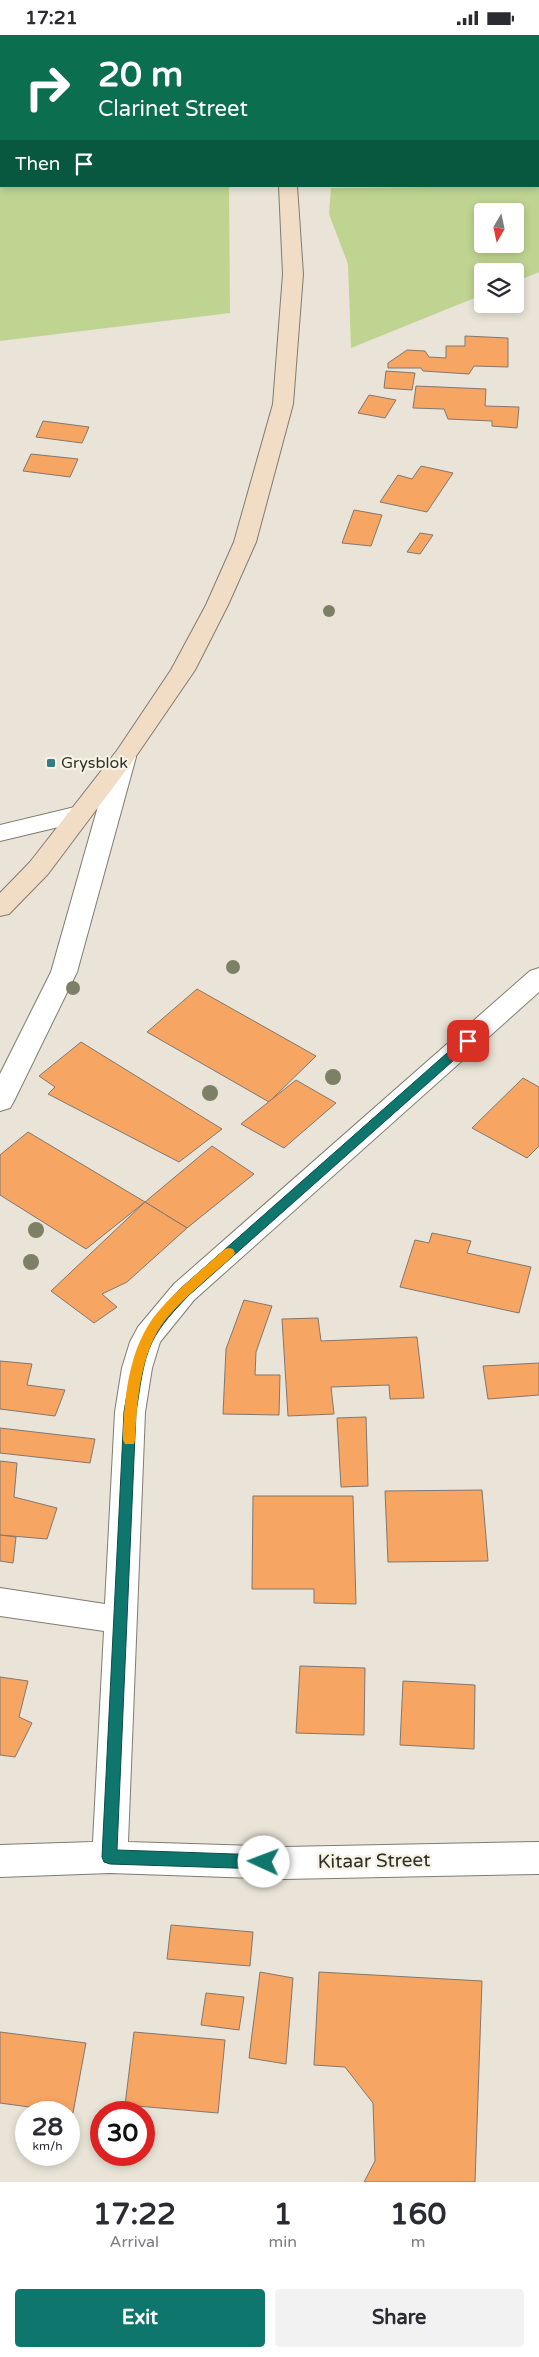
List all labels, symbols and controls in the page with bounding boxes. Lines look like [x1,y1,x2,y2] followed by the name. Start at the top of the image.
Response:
[25,7,78,29] text: 17:21
[98,54,183,96] text: 20 m
[15,55,80,120] icon: right
[98,96,248,122] text: Clarinet Street
[70,150,98,178] icon: arrive
[15,153,60,175] text: Then
[474,203,524,253] north arrow
[474,203,524,313] map controls
[474,263,524,313] button: layers
[61,753,128,773] place label: Grysblok
[45,757,57,769] marker: Grysblok
[447,1020,489,1062] pin
[454,1027,482,1055] icon: arrive
[237,1835,289,1887] position arrow
[318,1849,430,1873] street label: Kitaar Street
[90,2101,155,2166] speed limit sign: 30
[32,2112,63,2142] text: 28
[32,2139,63,2153] text: km/h
[93,2196,176,2233] text: 17:22
[273,2196,292,2233] text: 1
[390,2196,446,2233] text: 160
[110,2232,159,2252] text: Arrival
[269,2232,297,2252] text: min
[411,2232,425,2252] text: m
[15,2289,265,2347] button: Exit
[275,2289,524,2347] button: Share

